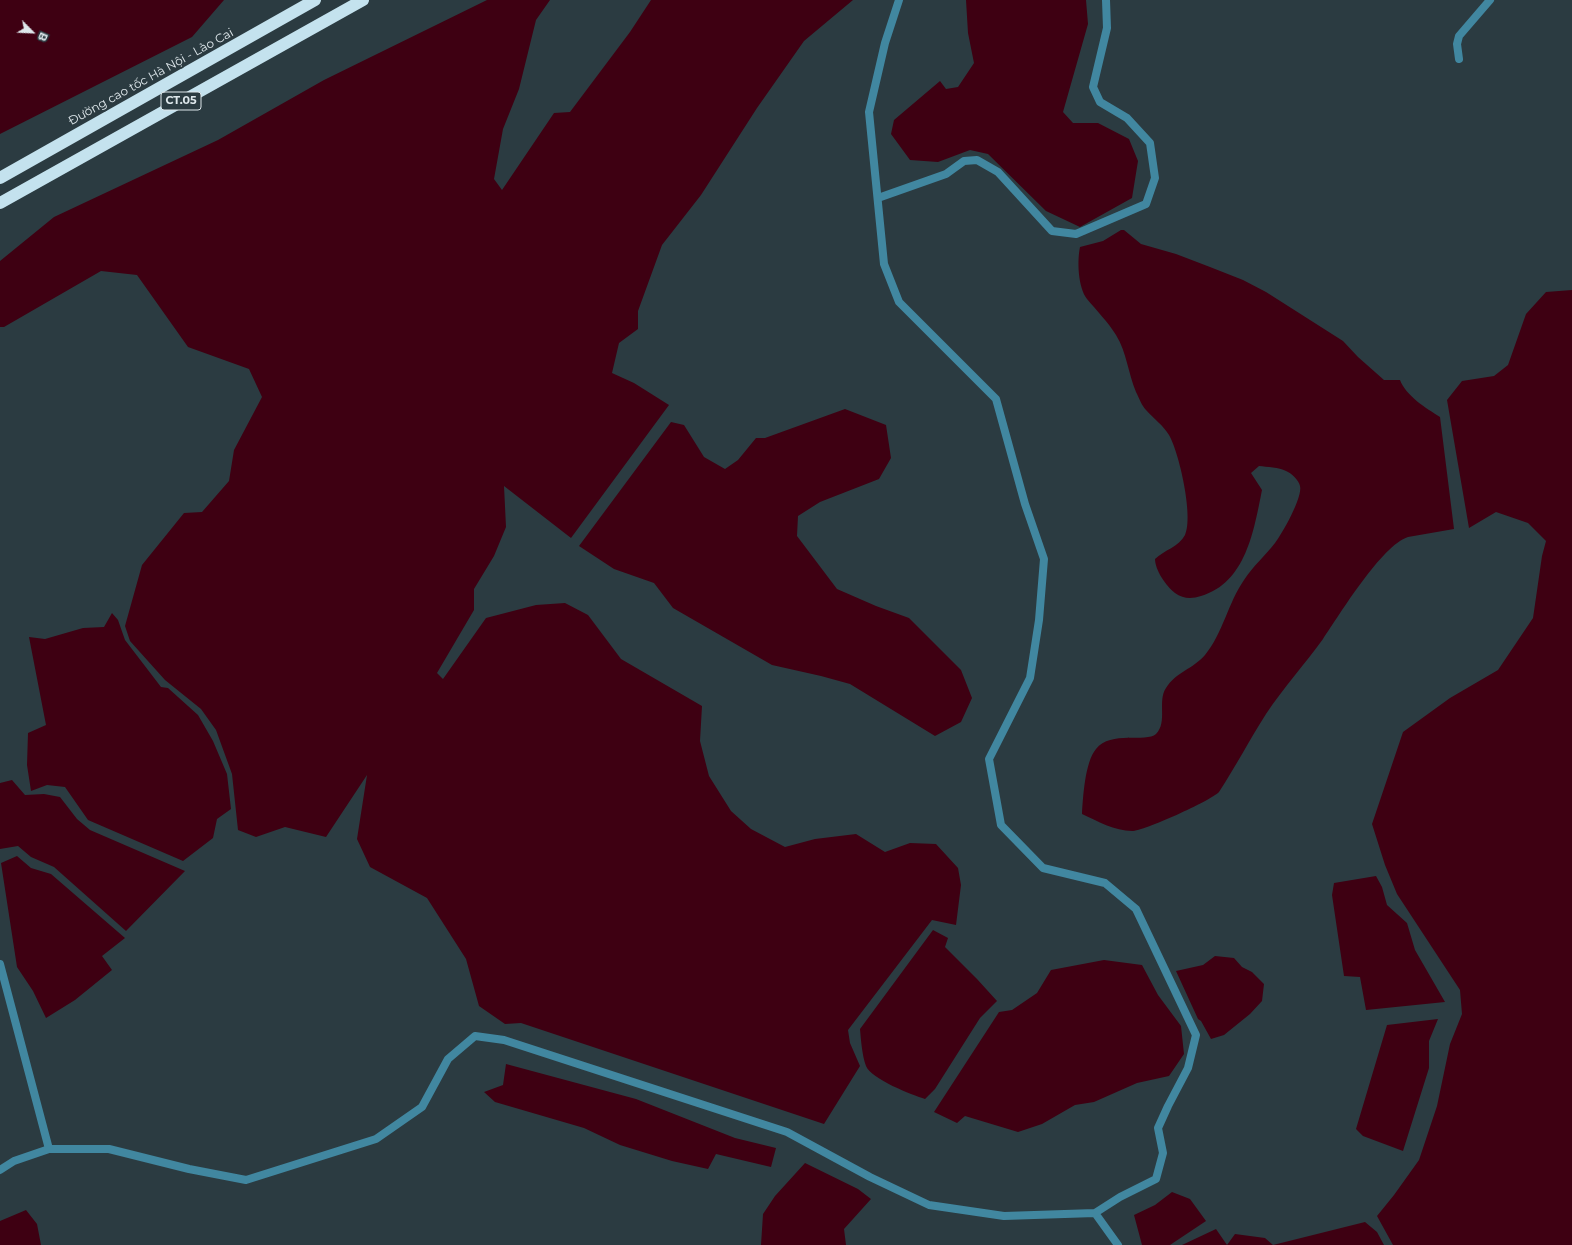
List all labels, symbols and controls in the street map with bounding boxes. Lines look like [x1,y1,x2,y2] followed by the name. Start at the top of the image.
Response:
[12,12,52,52] north arrow
[66,26,236,128] street label: Đường cao tốc Hà Nội - Lào Cai
[35,30,51,44] text: B
[161,92,201,110] road number: CT.05

